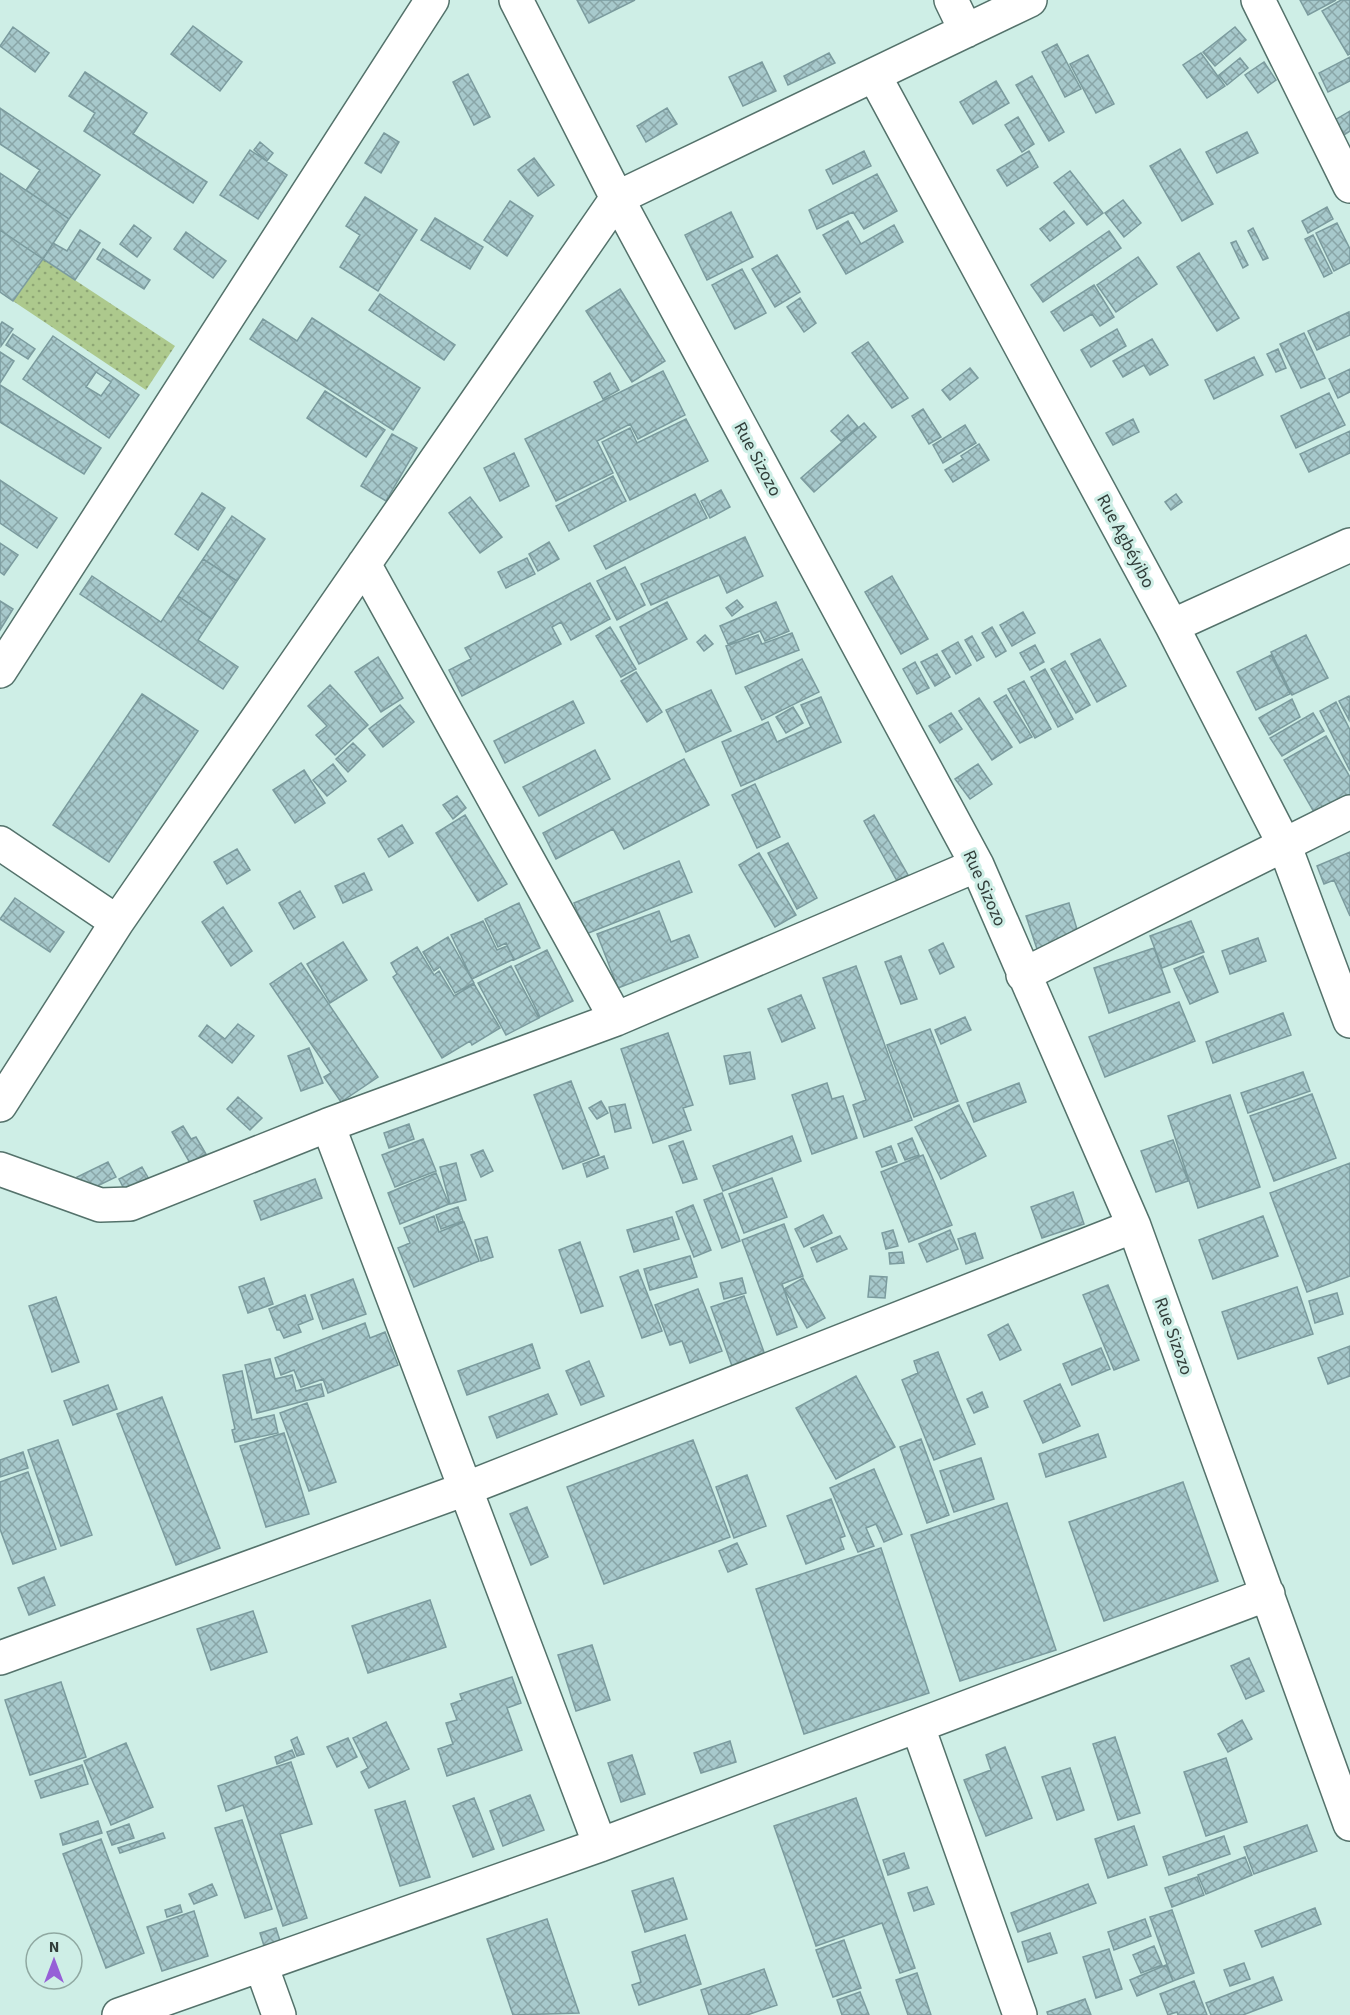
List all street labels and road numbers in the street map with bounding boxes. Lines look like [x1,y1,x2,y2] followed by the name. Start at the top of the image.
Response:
[728,418,788,501] street label: Rue Sizozo
[1090,490,1161,593] street label: Rue Agbéyibo
[957,846,1012,930] street label: Rue Sizozo
[1148,1294,1199,1378] street label: Rue Sizozo

